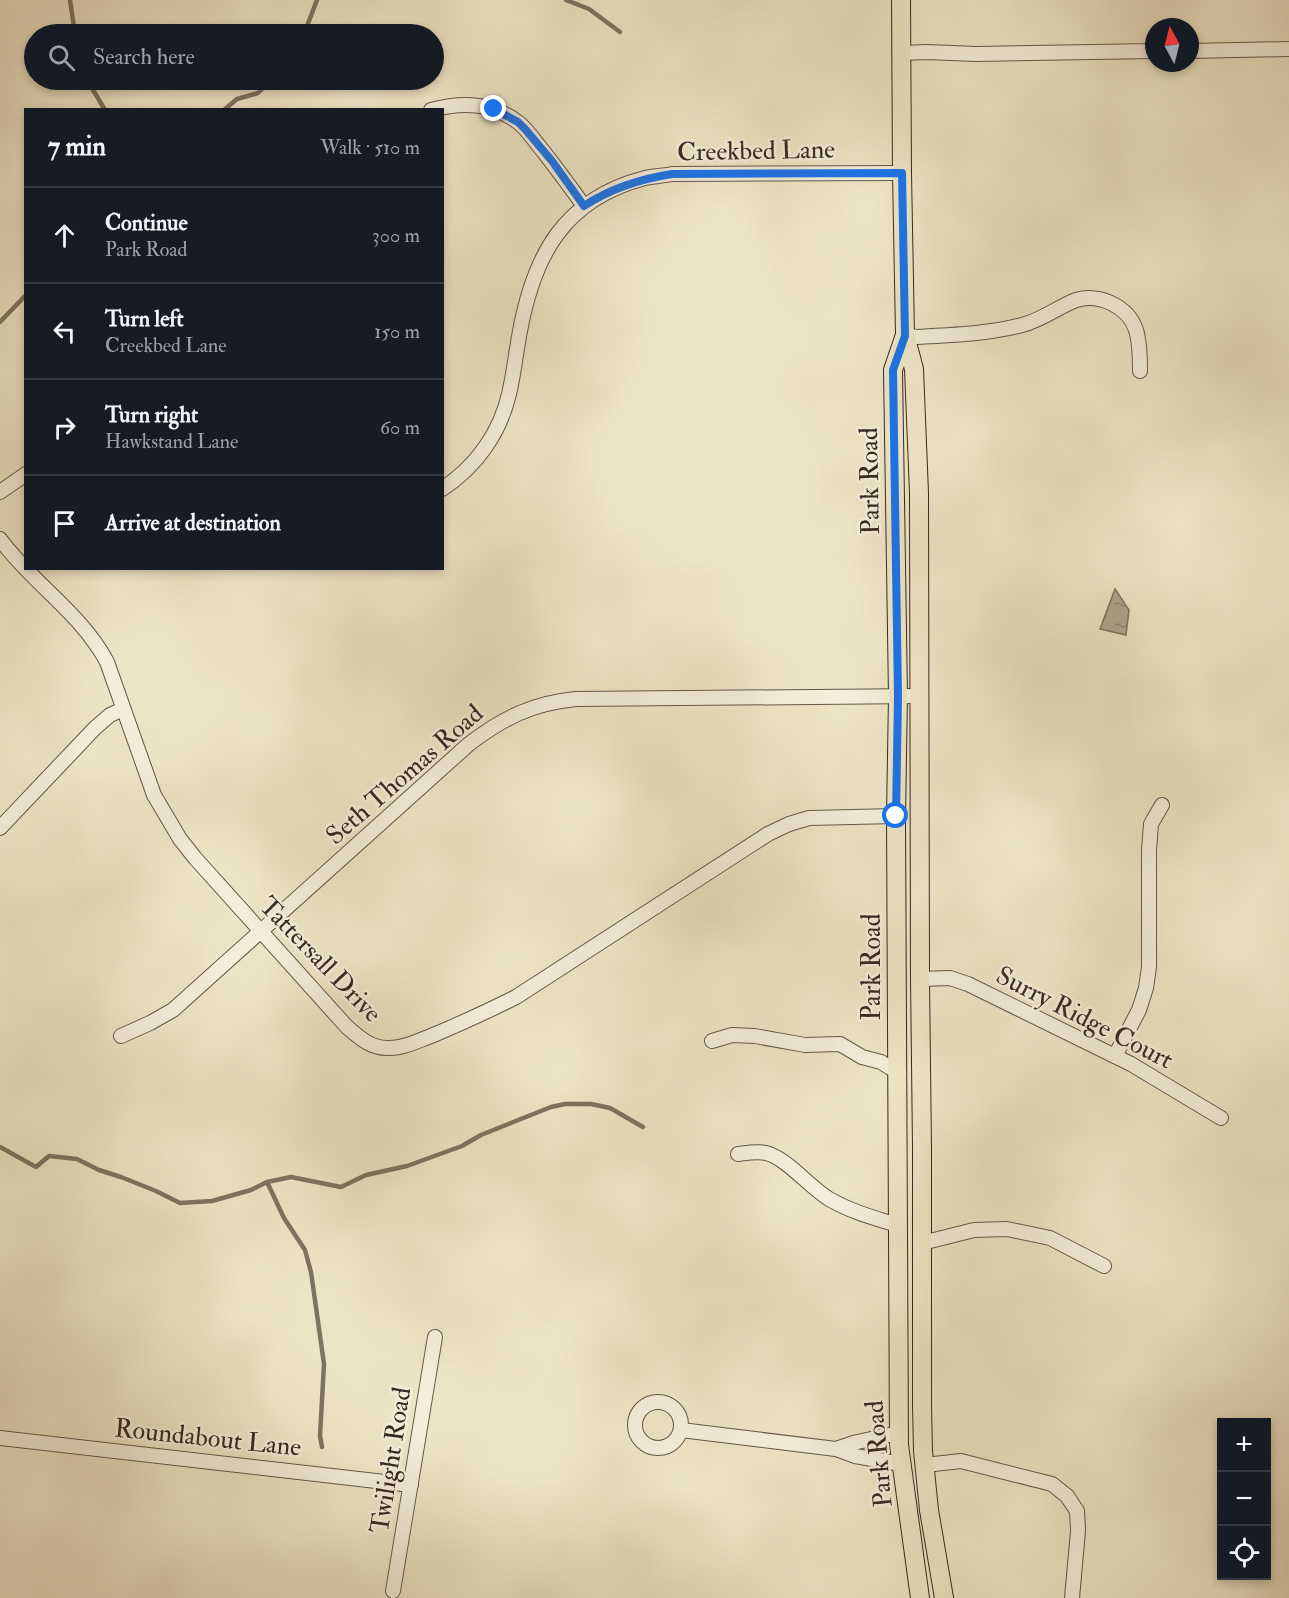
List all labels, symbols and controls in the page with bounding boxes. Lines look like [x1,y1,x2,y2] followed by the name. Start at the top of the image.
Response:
[1145,18,1199,72] north arrow
[24,24,444,90] search box
[45,41,78,74] icon: search
[93,43,195,71] text: Search here
[480,95,506,121] route end
[48,131,106,163] text: 7 min
[677,134,835,168] street label: Creekbed Lane
[320,135,420,160] text: Walk · 510 m
[105,209,188,237] text: Continue
[48,219,81,252] icon: ahead
[372,223,420,248] text: 300 m
[105,237,187,262] text: Park Road
[105,305,184,333] text: Turn left
[48,315,81,348] icon: left
[374,319,420,344] text: 150 m
[105,333,227,358] text: Creekbed Lane
[105,401,198,429] text: Turn right
[48,411,81,444] icon: right
[380,415,420,440] text: 60 m
[853,427,887,535] street label: Park Road
[105,429,238,454] text: Hawkstand Lane
[48,507,81,540] icon: arrive
[105,509,281,537] text: Arrive at destination
[319,698,490,852] street label: Seth Thomas Road
[882,802,908,828] route start
[252,890,388,1029] street label: Tattersall Drive
[856,913,888,1021] street label: Park Road
[991,959,1178,1076] street label: Surry Ridge Court
[364,1385,418,1535] street label: Twilight Road
[858,1399,900,1509] street label: Park Road
[113,1412,303,1464] street label: Roundabout Lane
[1217,1418,1271,1580] map controls
[1217,1418,1271,1472] button: +
[1217,1472,1271,1526] button: −
[1217,1526,1271,1580] button: locate

